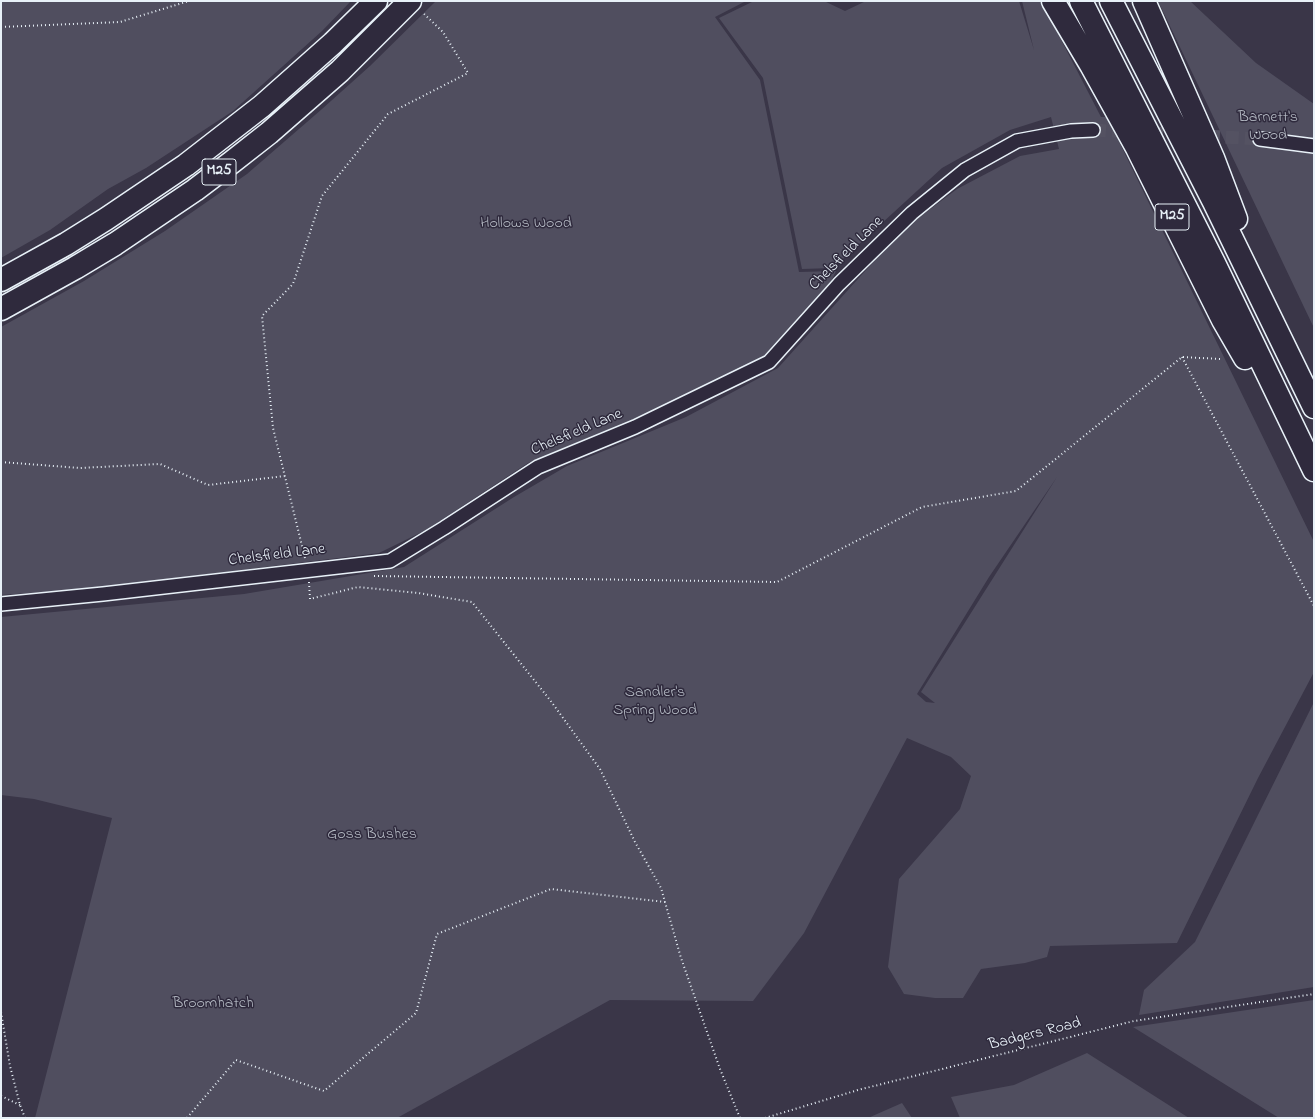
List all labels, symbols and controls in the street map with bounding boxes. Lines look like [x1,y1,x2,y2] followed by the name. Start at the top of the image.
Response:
[1238,108,1298,146] park label: Barnett's Wood
[202,159,236,185] road number: M25
[1155,204,1189,230] road number: M25
[806,213,888,295] street label: Chelsfield Lane
[480,214,572,234] park label: Hollows Wood
[529,405,625,461] street label: Chelsfield Lane
[228,541,326,571] street label: Chelsfield Lane
[613,683,697,721] park label: Sandler's Spring Wood
[327,825,417,845] park label: Goss Bushes
[172,994,254,1014] park label: Broomhatch
[987,1014,1083,1056] street label: Badgers Road

